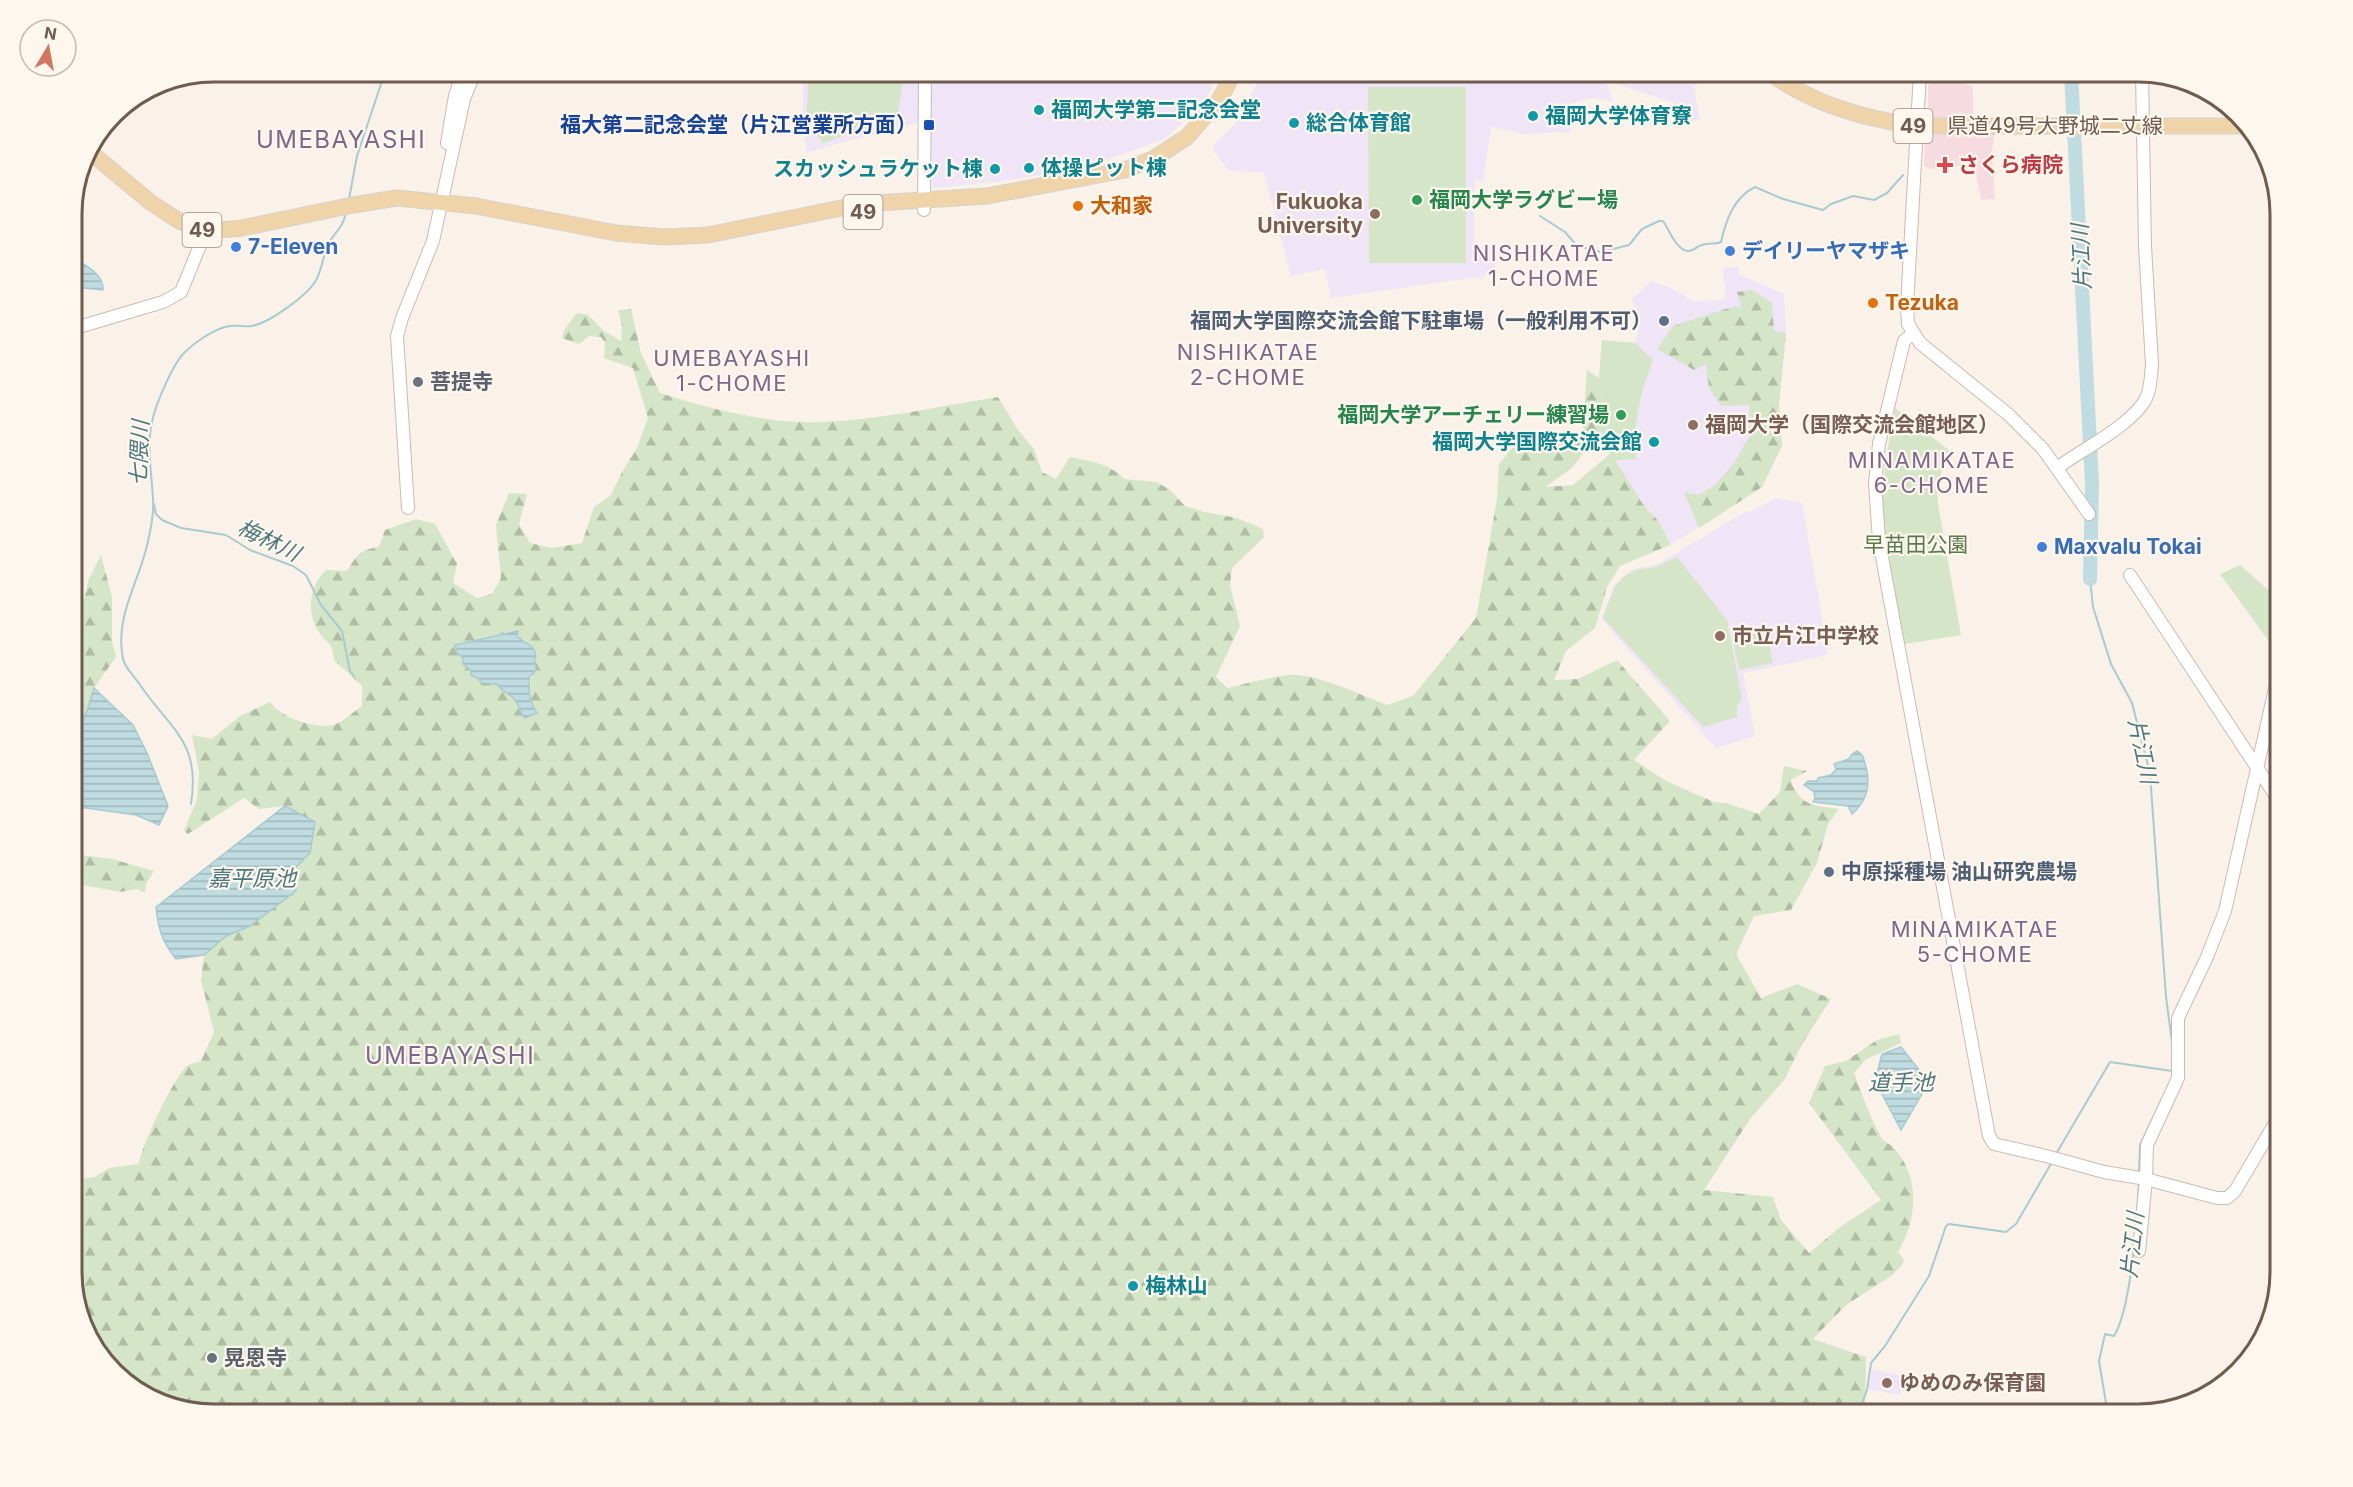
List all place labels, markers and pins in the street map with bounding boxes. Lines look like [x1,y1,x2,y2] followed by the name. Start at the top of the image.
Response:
[1051,97,1261,122] place label: 福岡大学第二記念会堂
[1032,103,1046,117] marker: 福岡大学第二記念会堂
[1545,103,1692,128] place label: 福岡大学体育寮
[1526,109,1540,123] marker: 福岡大学体育寮
[1306,110,1411,135] place label: 総合体育館
[560,112,917,137] place label: 福大第二記念会堂（片江営業所方面）
[1287,116,1301,130] marker: 総合体育館
[922,118,936,132] marker: 福大第二記念会堂（片江営業所方面）
[1958,152,2063,177] place label: さくら病院
[1041,155,1167,180] place label: 体操ピット棟
[773,156,983,181] place label: スカッシュラケット棟
[1936,156,1954,174] marker: さくら病院
[1022,161,1036,175] marker: 体操ピット棟
[988,162,1002,176] marker: スカッシュラケット棟
[1429,187,1618,212] place label: 福岡大学ラグビー場
[1257,189,1363,238] place label: Fukuoka University
[1090,193,1153,218] place label: 大和家
[1410,193,1424,207] marker: 福岡大学ラグビー場
[1071,199,1085,213] marker: 大和家
[1368,207,1382,221] marker: Fukuoka University
[248,234,338,259] place label: 7-Eleven
[1742,238,1910,263] place label: デイリーヤマザキ
[229,240,243,254] marker: 7-Eleven
[1723,244,1737,258] marker: デイリーヤマザキ
[1885,290,1959,315] place label: Tezuka
[1866,296,1880,310] marker: Tezuka
[1190,308,1652,333] place label: 福岡大学国際交流会館下駐車場（一般利用不可）
[1657,314,1671,328] marker: 福岡大学国際交流会館下駐車場（一般利用不可）
[430,369,493,394] place label: 菩提寺
[411,375,425,389] marker: 菩提寺
[1337,402,1609,427] place label: 福岡大学アーチェリー練習場
[1614,408,1628,422] marker: 福岡大学アーチェリー練習場
[1705,412,1999,437] place label: 福岡大学（国際交流会館地区）
[1686,418,1700,432] marker: 福岡大学（国際交流会館地区）
[1432,429,1642,454] place label: 福岡大学国際交流会館
[1647,435,1661,449] marker: 福岡大学国際交流会館
[2054,534,2202,559] place label: Maxvalu Tokai
[2035,540,2049,554] marker: Maxvalu Tokai
[1732,623,1879,648] place label: 市立片江中学校
[1713,629,1727,643] marker: 市立片江中学校
[1841,859,2077,884] place label: 中原採種場 油山研究農場
[1822,865,1836,879] marker: 中原採種場 油山研究農場
[1145,1273,1208,1298] place label: 梅林山
[1126,1279,1140,1293] marker: 梅林山
[224,1345,287,1370] place label: 晃恩寺
[205,1351,219,1365] marker: 晃恩寺
[1899,1370,2046,1395] place label: ゆめのみ保育園
[1880,1376,1894,1390] marker: ゆめのみ保育園

